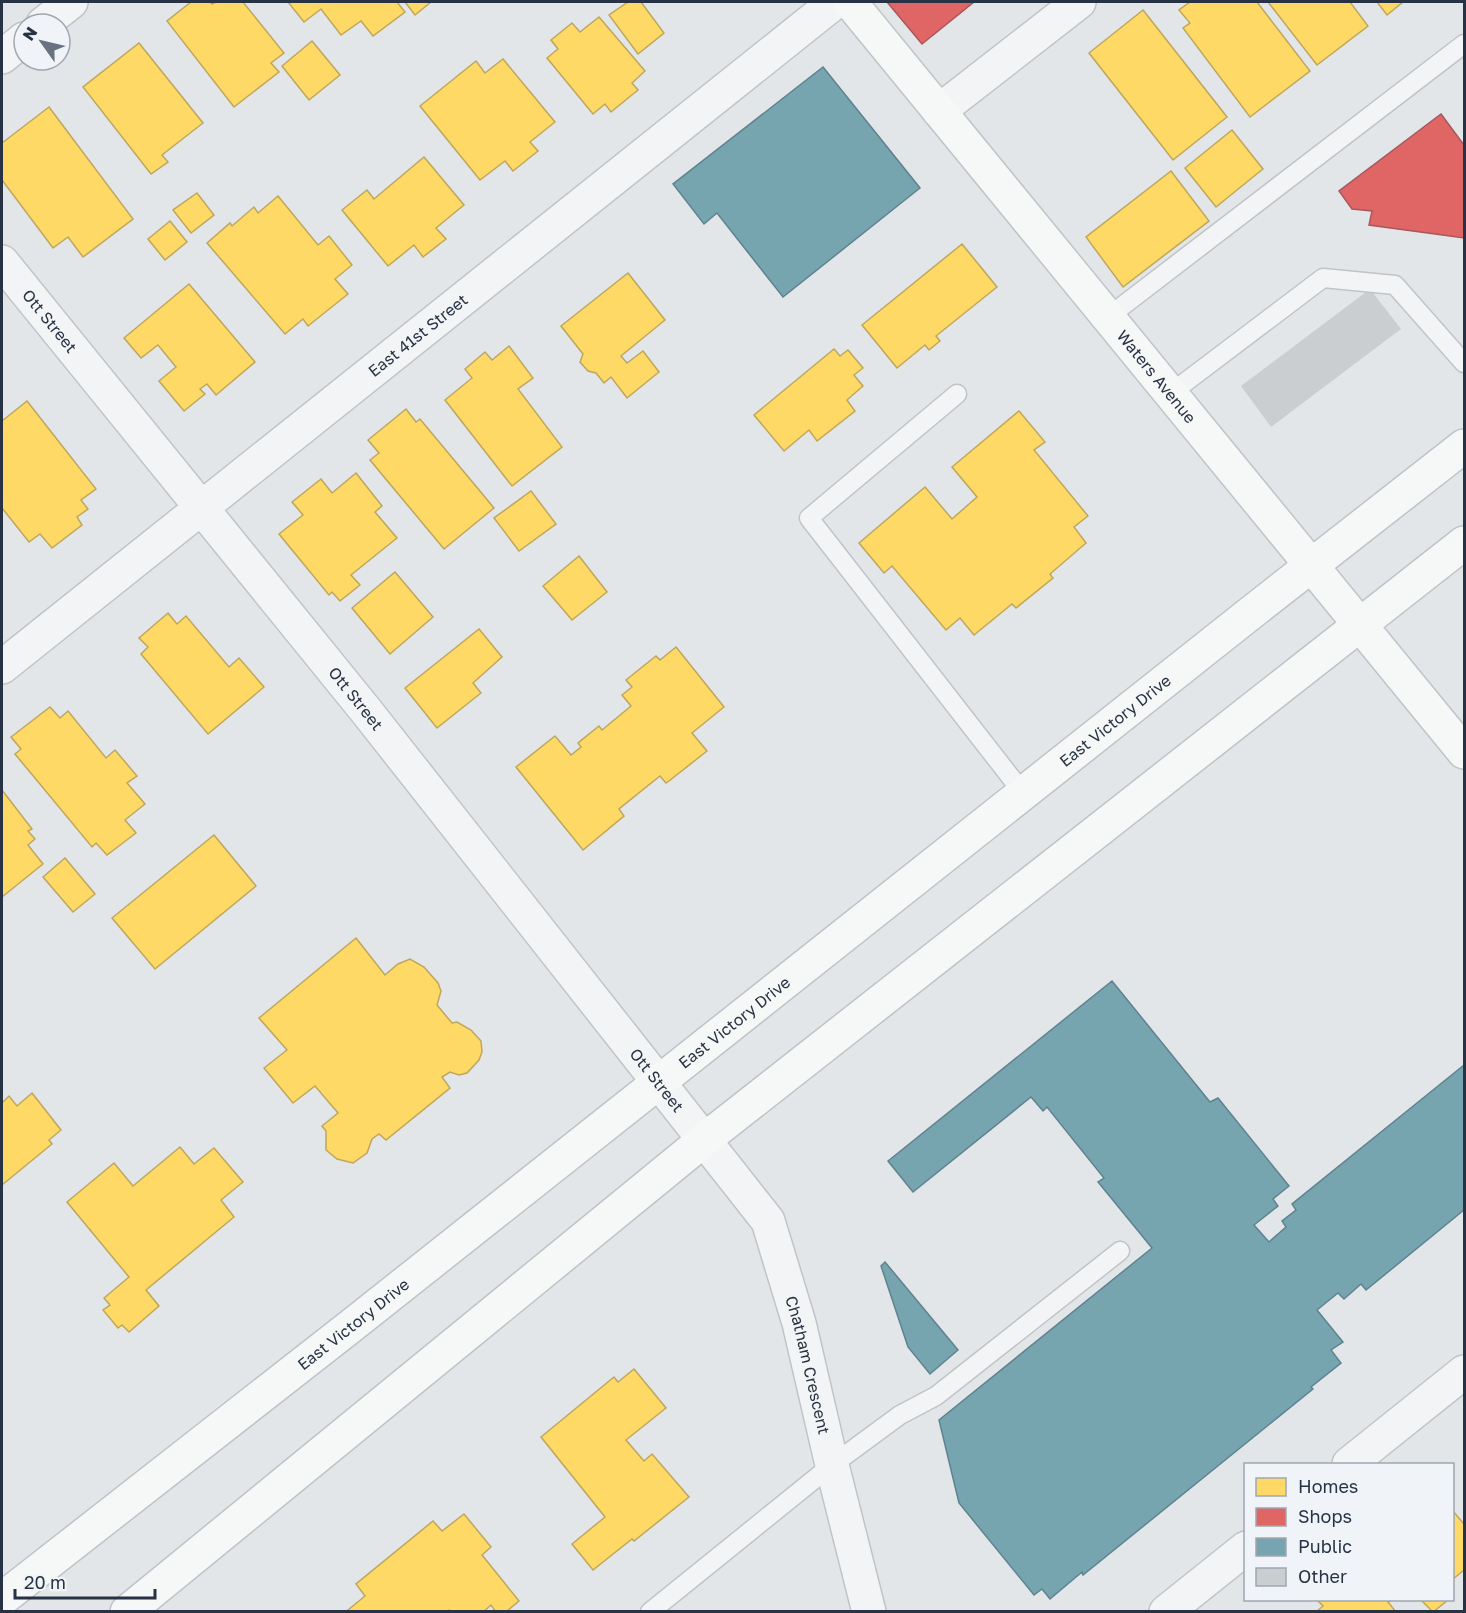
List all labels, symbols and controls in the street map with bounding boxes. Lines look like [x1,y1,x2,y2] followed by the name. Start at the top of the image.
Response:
[12,12,72,72] north arrow
[18,23,41,44] text: N
[18,285,82,357] street label: Ott Street
[364,289,471,381] street label: East 41st Street
[1113,326,1201,427] street label: Waters Avenue
[324,663,388,734] street label: Ott Street
[1055,670,1175,771] street label: East Victory Drive
[674,972,794,1073] street label: East Victory Drive
[626,1044,688,1116] street label: Ott Street
[293,1274,413,1374] street label: East Victory Drive
[781,1293,835,1436] street label: Chatham Crescent
[1244,1463,1454,1601] legend
[1298,1475,1358,1497] text: Homes
[1298,1505,1352,1527] text: Shops
[1298,1535,1352,1557] text: Public
[15,1562,154,1600] scale bar
[1298,1565,1347,1587] text: Other
[24,1571,66,1593] text: 20 m

